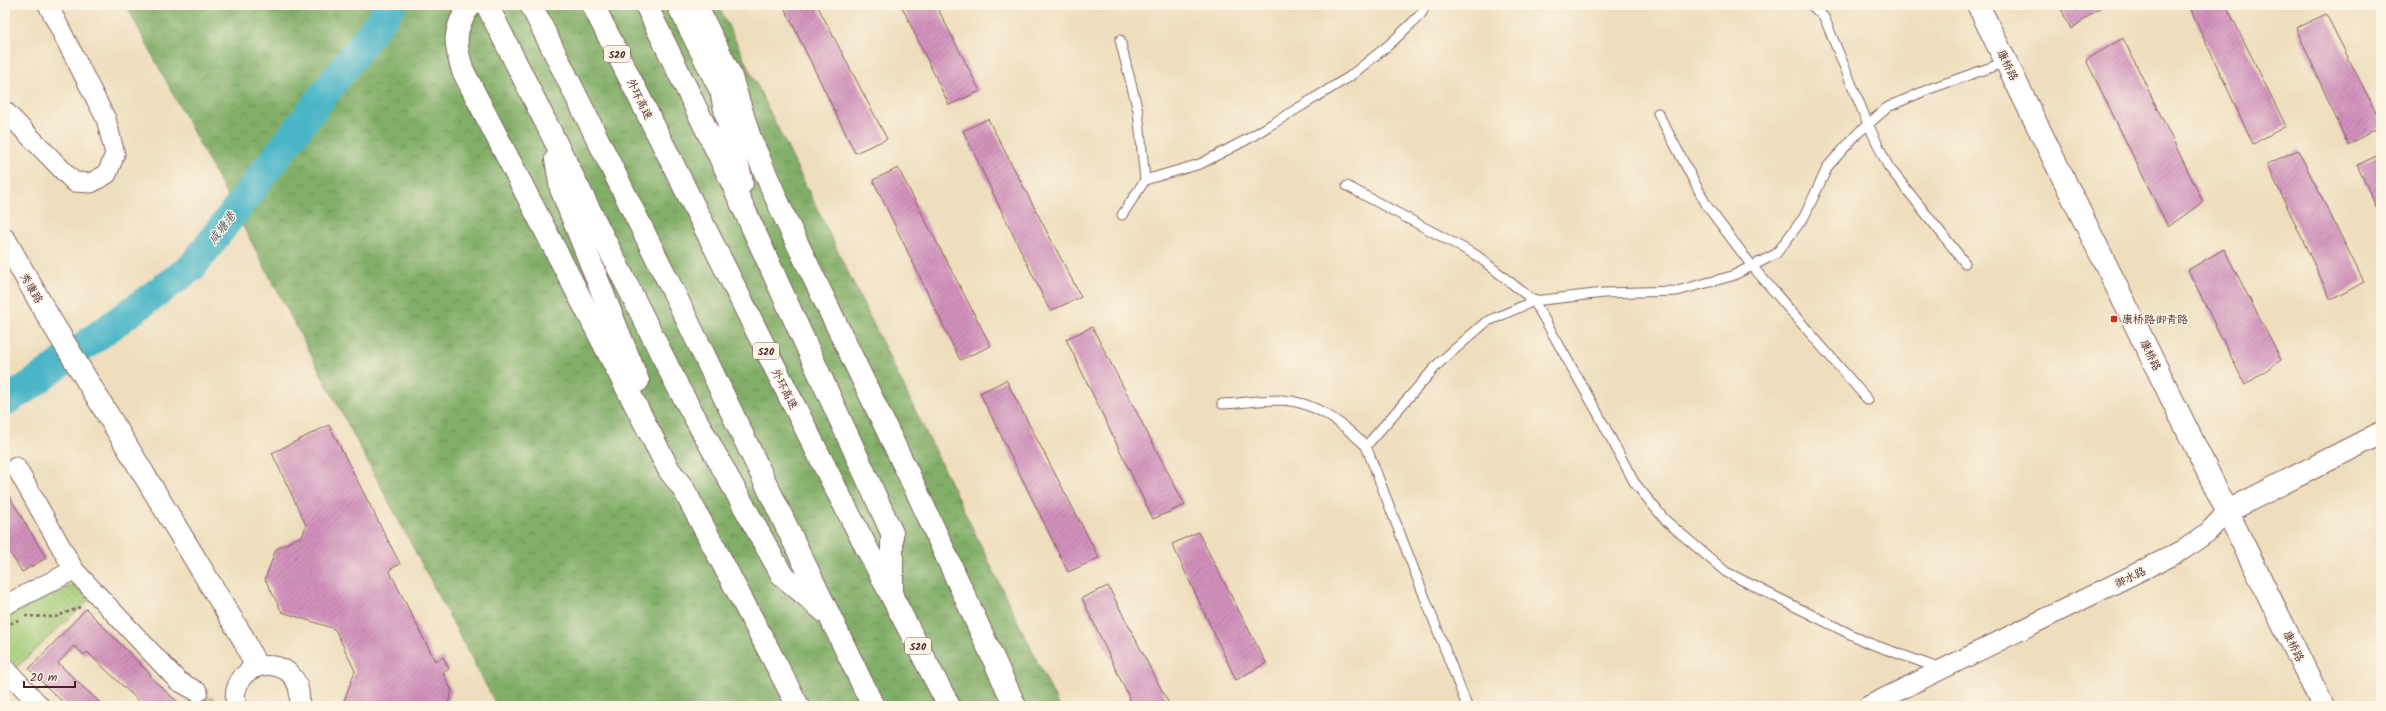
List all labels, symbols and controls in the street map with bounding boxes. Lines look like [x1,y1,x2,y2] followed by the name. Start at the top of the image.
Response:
[604,46,630,62] road number: S20
[1992,47,2022,84] street label: 康桥路
[621,76,657,123] street label: 外环高速
[204,207,241,248] water label: 咸塘港
[15,270,47,307] street label: 秀康路
[2122,311,2188,329] place label: 康桥路御青路
[2109,314,2119,324] marker: 康桥路御青路
[2135,337,2165,374] street label: 康桥路
[753,343,779,359] road number: S20
[766,366,802,413] street label: 外环高速
[2112,563,2149,593] street label: 御水路
[2278,628,2308,665] street label: 康桥路
[905,638,931,654] road number: S20
[24,663,75,689] scale bar
[30,668,58,687] text: 20 m

